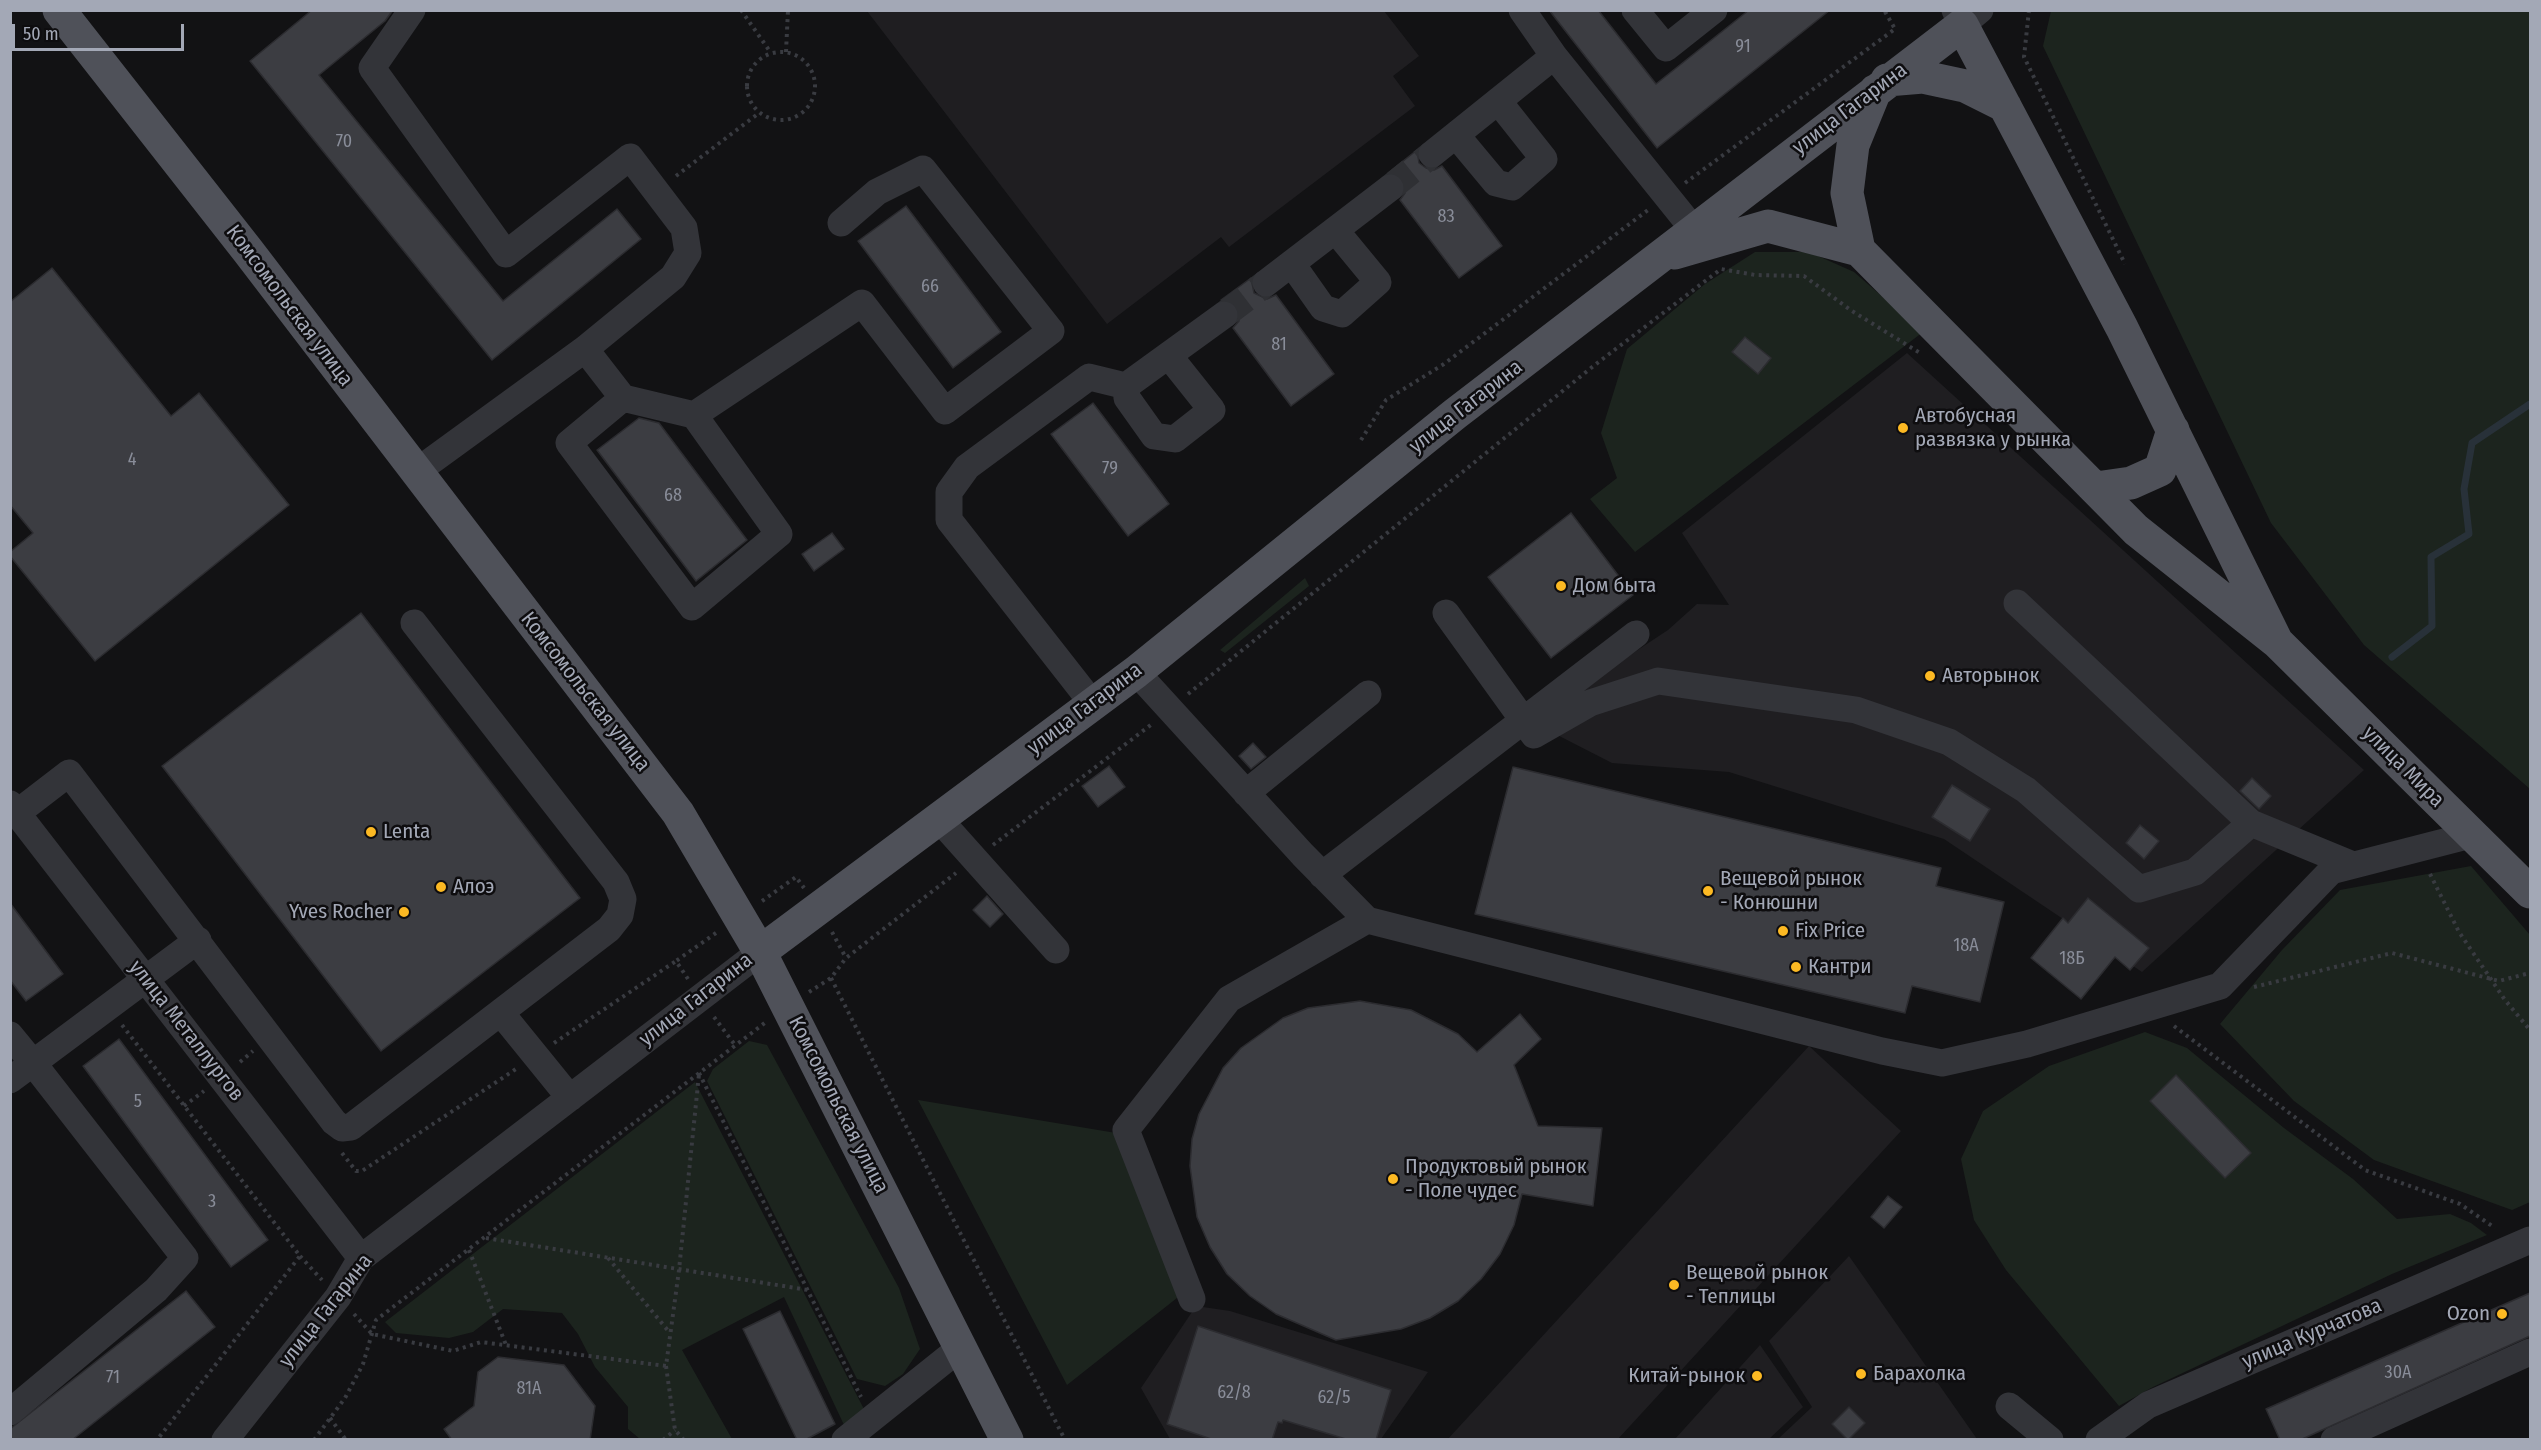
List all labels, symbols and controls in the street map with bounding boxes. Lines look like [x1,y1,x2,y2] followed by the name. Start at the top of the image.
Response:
[15,12,188,50] scale bar
[23,23,59,45] text: 50 m
[1735,36,1751,58] house number: 91
[1788,58,1912,160] street label: улица Гагарина
[336,131,352,153] house number: 70
[1437,206,1455,228] house number: 83
[220,220,358,392] street label: Комсомольская улица
[921,276,939,298] house number: 66
[1271,334,1287,356] house number: 81
[1404,355,1528,459] street label: улица Гагарина
[1915,403,2071,453] place label: Автобусная развязка у рынка
[1896,421,1910,435] marker: Автобусная развязка у рынка
[128,449,136,471] house number: 4
[1102,458,1118,480] house number: 79
[664,485,682,507] house number: 68
[1573,573,1656,599] place label: Дом быта
[1554,579,1568,593] marker: Дом быта
[515,607,655,777] street label: Комсомольская улица
[1023,658,1147,760] street label: улица Гагарина
[1942,663,2039,689] place label: Авторынок
[1923,669,1937,683] marker: Авторынок
[2357,721,2449,813] street label: улица Мира
[383,819,430,845] place label: Lenta
[364,825,378,839] marker: Lenta
[1720,866,1862,916] place label: Вещевой рынок - Конюшни
[453,874,495,900] place label: Алоэ
[434,880,448,894] marker: Алоэ
[1701,884,1715,898] marker: Вещевой рынок - Конюшни
[289,899,392,925] place label: Yves Rocher
[397,905,411,919] marker: Yves Rocher
[1795,918,1865,944] place label: Fix Price
[1776,924,1790,938] marker: Fix Price
[1953,935,1979,957] house number: 18А
[634,948,758,1052] street label: улица Гагарина
[2059,948,2085,970] house number: 18Б
[1808,954,1872,980] place label: Кантри
[123,956,249,1106] street label: улица Металлургов
[1789,960,1803,974] marker: Кантри
[782,1012,894,1198] street label: Комсомольская улица
[134,1091,142,1113] house number: 5
[1405,1154,1586,1204] place label: Продуктовый рынок - Поле чудес
[1386,1172,1400,1186] marker: Продуктовый рынок - Поле чудес
[208,1191,216,1213] house number: 3
[274,1249,378,1373] street label: улица Гагарина
[1686,1260,1828,1310] place label: Вещевой рынок - Теплицы
[1667,1278,1681,1292] marker: Вещевой рынок - Теплицы
[2238,1293,2386,1375] street label: улица Курчатова
[2447,1301,2490,1327] place label: Ozon
[2495,1307,2509,1321] marker: Ozon
[1873,1361,1966,1387] place label: Барахолка
[2385,1362,2411,1384] house number: 30А
[1628,1363,1745,1389] place label: Китай-рынок
[106,1367,120,1389] house number: 71
[1854,1367,1868,1381] marker: Барахолка
[1750,1369,1764,1383] marker: Китай-рынок
[516,1378,542,1400] house number: 81А
[1217,1382,1251,1404] house number: 62/8
[1317,1387,1351,1409] house number: 62/5

